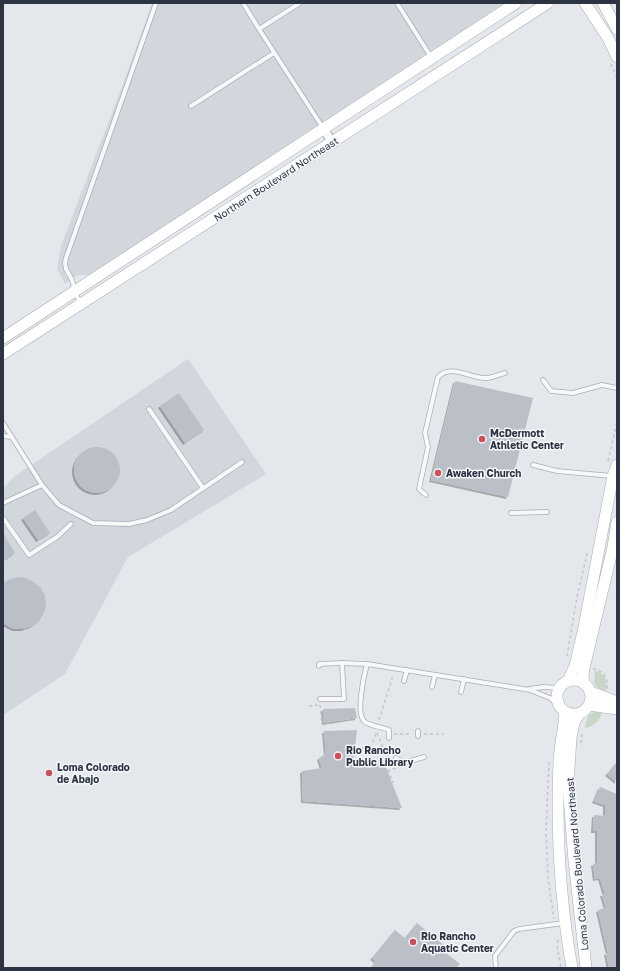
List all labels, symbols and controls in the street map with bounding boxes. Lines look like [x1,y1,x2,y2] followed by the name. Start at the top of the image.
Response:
[212,134,340,224] street label: Northern Boulevard Northeast
[490,427,564,451] place label: McDermott Athletic Center
[477,434,487,444] marker: McDermott Athletic Center
[446,467,521,479] place label: Awaken Church
[433,468,443,478] marker: Awaken Church
[346,744,413,768] place label: Rio Rancho Public Library
[333,751,343,761] marker: Rio Rancho Public Library
[57,761,130,785] place label: Loma Colorado de Abajo
[44,768,54,778] marker: Loma Colorado de Abajo
[563,777,591,951] street label: Loma Colorado Boulevard Northeast
[421,930,494,954] place label: Rio Rancho Aquatic Center
[408,937,418,947] marker: Rio Rancho Aquatic Center

